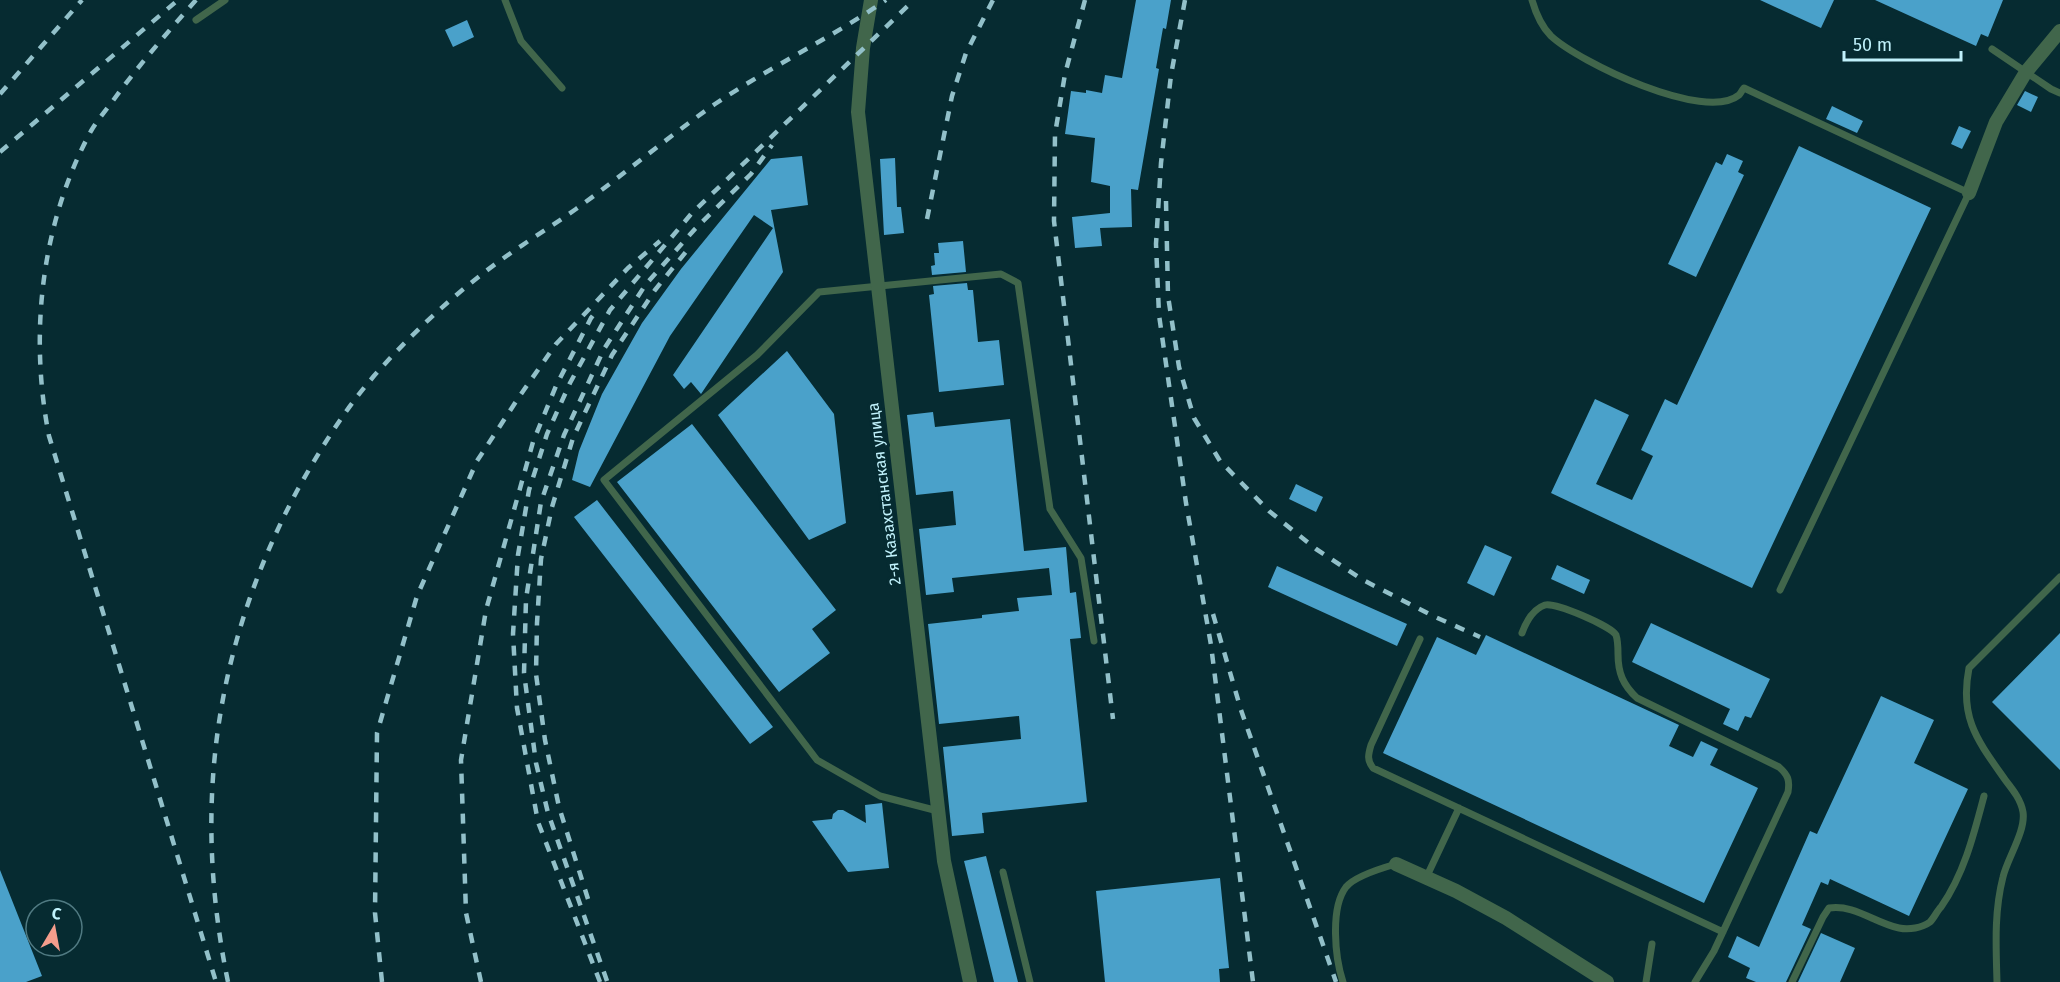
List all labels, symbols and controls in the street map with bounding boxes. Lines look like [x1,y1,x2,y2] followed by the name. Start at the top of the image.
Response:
[1844,24,1961,62] scale bar
[1853,34,1892,56] text: 50 m
[863,402,905,586] street label: 2-я Казахстанская улица
[24,898,84,958] north arrow
[50,904,63,924] text: С

